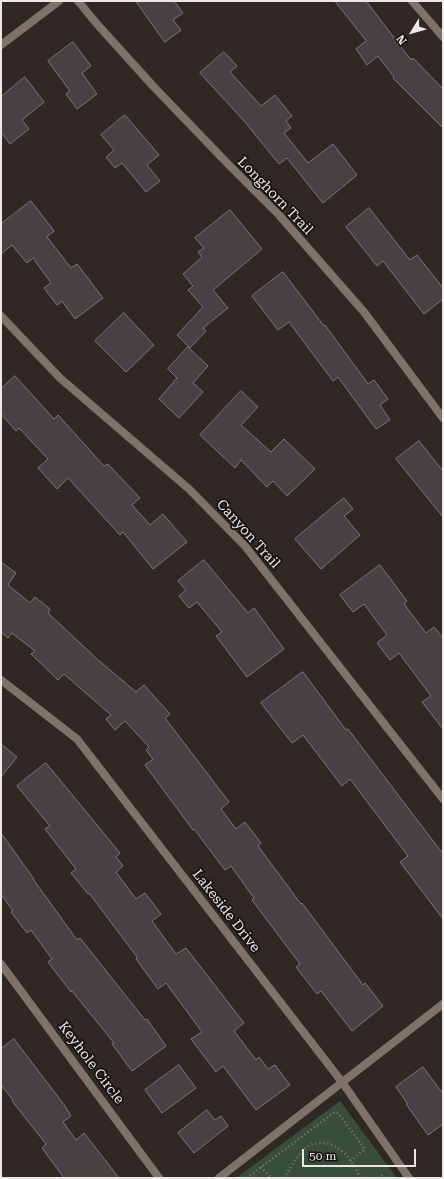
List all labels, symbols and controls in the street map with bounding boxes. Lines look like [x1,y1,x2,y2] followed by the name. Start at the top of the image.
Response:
[392,12,432,52] north arrow
[394,32,410,47] text: N
[234,154,316,238] street label: Longhorn Trail
[213,496,283,572] street label: Canyon Trail
[188,866,264,956] street label: Lakeside Drive
[54,1018,128,1108] street label: Keyhole Circle
[304,1141,418,1167] scale bar
[309,1149,336,1163] text: 50 m

